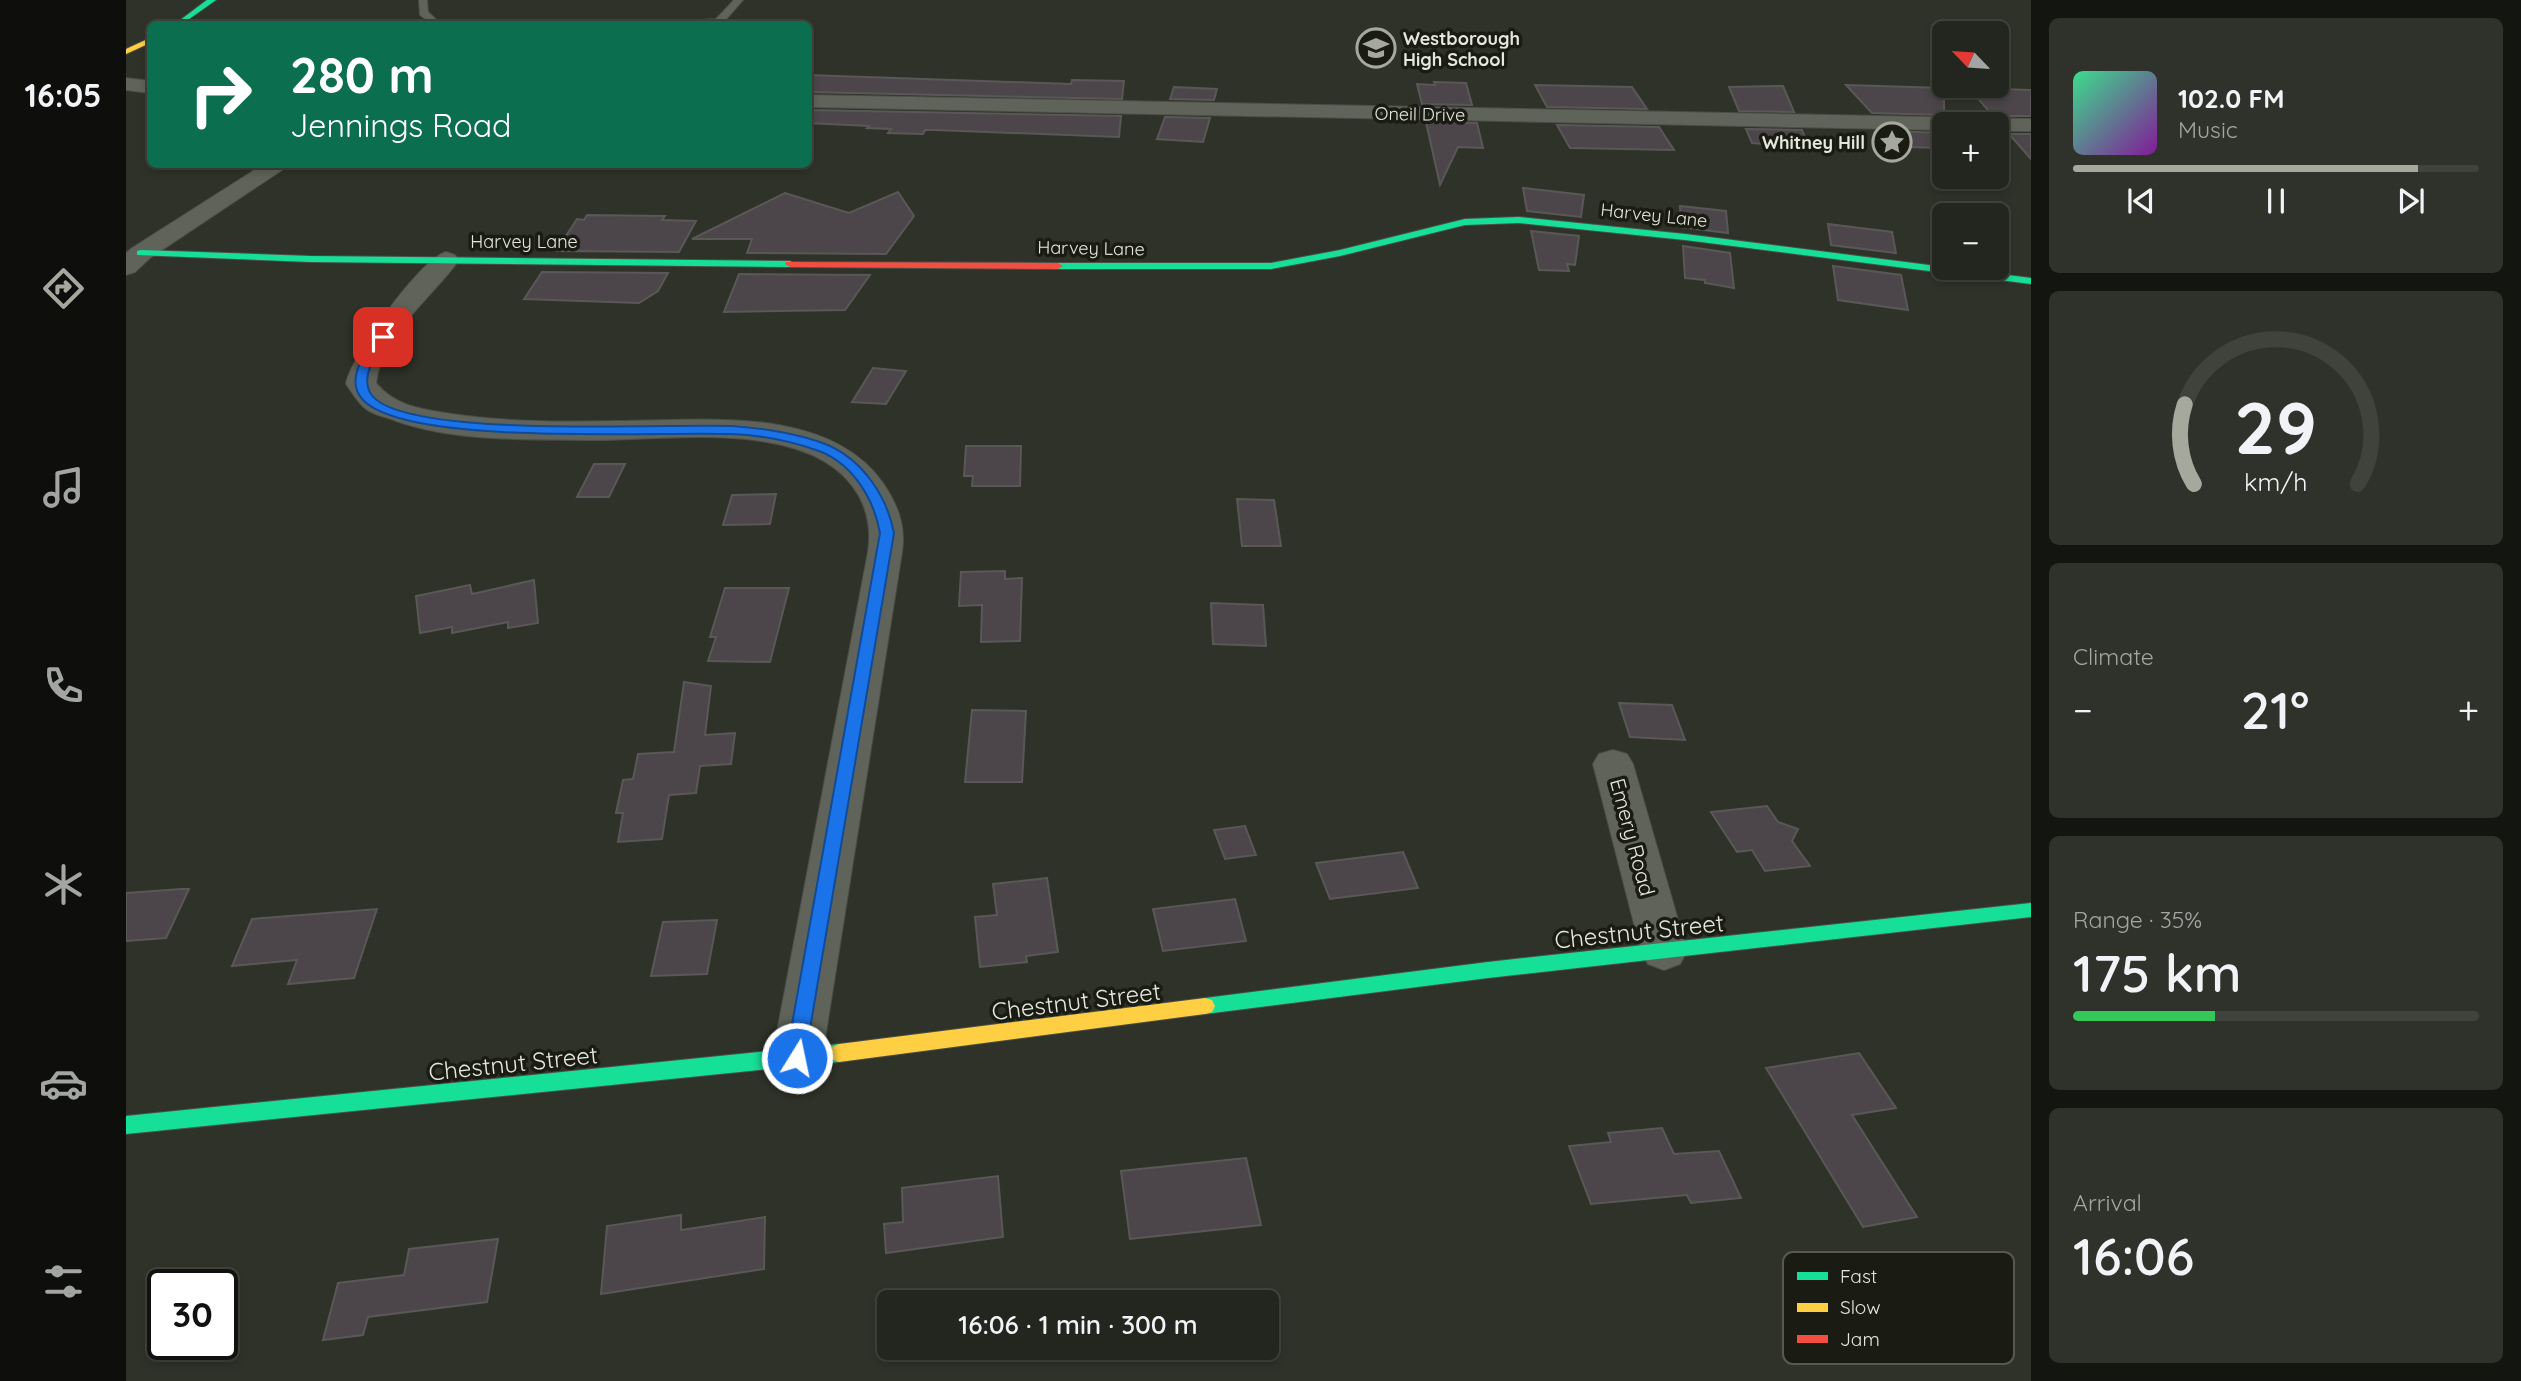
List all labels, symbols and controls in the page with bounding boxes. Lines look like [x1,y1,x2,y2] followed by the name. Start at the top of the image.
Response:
[1932,21,2009,98] north arrow
[1932,21,2009,280] map controls
[1355,27,1397,69] school or university icon: Westborough High School
[1403,27,1520,71] place label: Westborough High School
[290,44,434,105] text: 280 m
[175,49,266,140] icon: right
[25,75,101,115] text: 16:05
[2178,82,2285,115] text: 102.0 FM
[1375,102,1465,126] street label: Oneil Drive
[290,105,512,145] text: Jennings Road
[1932,112,2009,189] button: +
[2178,115,2238,144] text: Music
[1871,121,1913,163] place icon: Whitney Hill
[1762,131,1865,154] place label: Whitney Hill
[2122,182,2160,220] icon: previous
[2257,182,2295,220] icon: pause
[2392,182,2430,220] icon: next
[1599,198,1709,232] street label: Harvey Lane
[1932,203,2009,280] button: −
[470,230,578,253] street label: Harvey Lane
[1037,236,1145,260] street label: Harvey Lane
[39,264,88,313] icon: directions
[353,307,413,367] pin
[364,318,402,356] icon: arrive
[2235,381,2317,472] text: 29
[39,463,88,512] icon: music
[2244,466,2308,497] text: km/h
[2073,642,2154,671] text: Climate
[39,661,88,710] icon: phone
[2241,677,2309,742] text: 21°
[2073,686,2093,734] text: −
[2458,686,2479,734] text: +
[1605,775,1661,899] street label: Emery Road
[39,860,88,909] icon: climate
[2073,905,2202,934] text: Range · 35%
[1553,907,1725,955] street label: Chestnut Street
[2073,940,2242,1005] text: 175 km
[990,976,1162,1026] street label: Chestnut Street
[760,1021,834,1095] position arrow
[427,1039,599,1087] street label: Chestnut Street
[39,1059,88,1108] icon: car
[2073,1188,2142,1217] text: Arrival
[2073,1223,2194,1288] text: 16:06
[1783,1252,2014,1364] legend
[39,1257,88,1306] icon: filters
[1840,1264,1877,1288] text: Fast
[147,1269,238,1360] speed limit sign: 30
[1840,1295,1881,1319] text: Slow
[958,1308,1198,1341] text: 16:06 · 1 min · 300 m
[1840,1327,1880,1351] text: Jam

